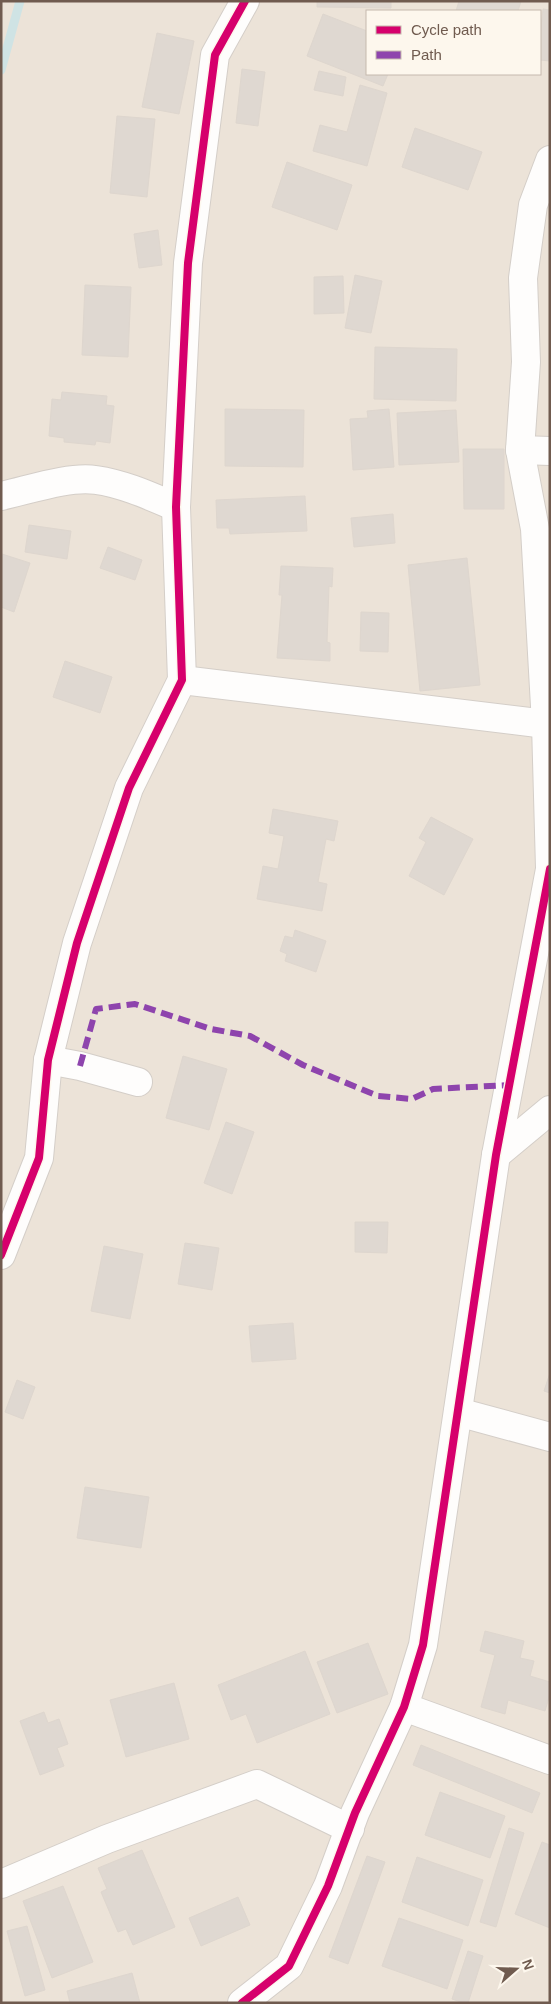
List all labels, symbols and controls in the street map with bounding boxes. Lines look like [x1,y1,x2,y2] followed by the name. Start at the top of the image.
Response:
[366,10,541,75] legend
[411,21,482,38] text: Cycle path
[411,46,442,63] text: Path
[491,1944,541,1994] north arrow
[519,1957,537,1972] text: N

